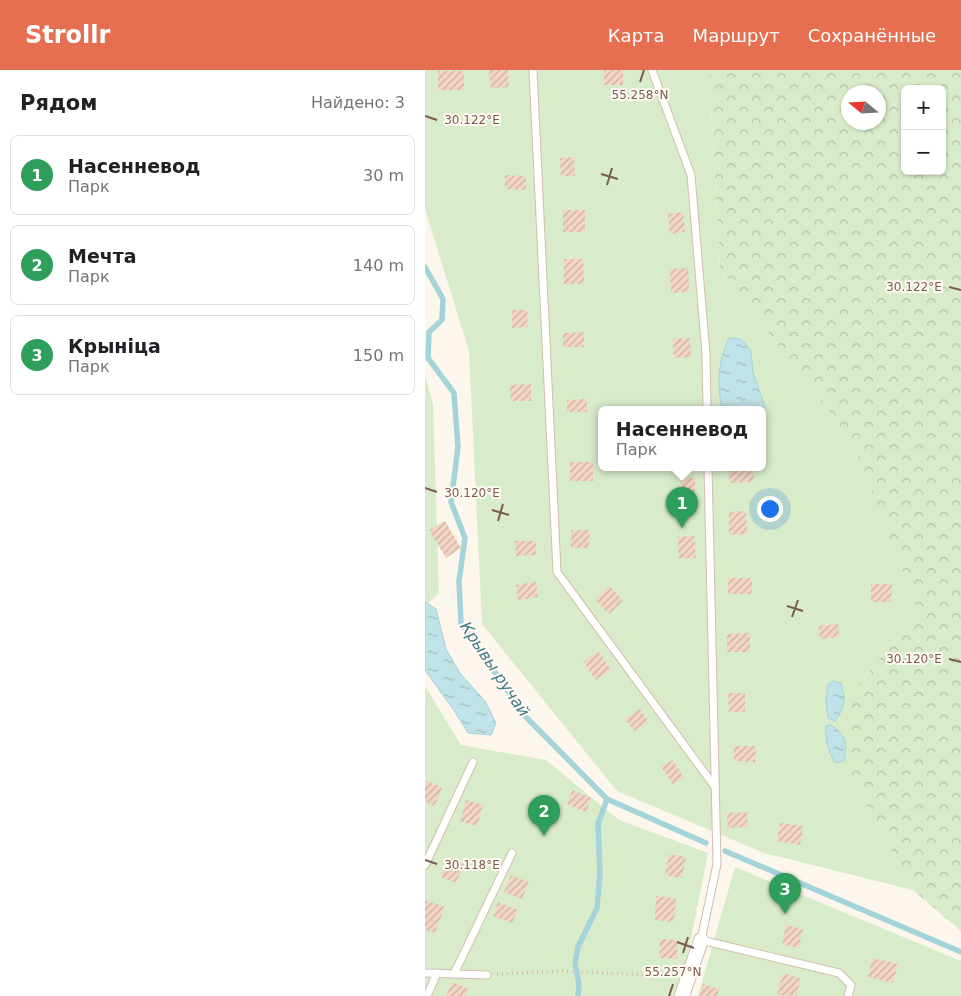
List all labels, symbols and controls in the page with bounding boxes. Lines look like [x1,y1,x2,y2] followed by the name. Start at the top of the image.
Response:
[25,21,110,49] text: Strollr
[608,25,665,46] text: Карта
[693,25,780,46] text: Маршрут
[808,25,936,46] text: Сохранённые
[841,85,886,130] north arrow
[901,85,946,175] map controls
[901,85,946,130] button: +
[612,88,668,102] text: 55.258°N
[20,91,97,115] text: Рядом
[311,93,405,112] text: Найдено: 3
[444,113,500,127] text: 30.122°E
[901,130,946,175] button: −
[68,155,200,177] text: Насенневод
[31,166,43,185] text: 1
[363,166,404,185] text: 30 m
[68,177,110,196] text: Парк
[68,245,137,267] text: Мечта
[31,256,43,275] text: 2
[353,256,404,275] text: 140 m
[68,267,110,286] text: Парк
[886,280,942,294] text: 30.122°E
[68,335,161,357] text: Крыніца
[31,346,43,365] text: 3
[353,346,404,365] text: 150 m
[68,357,110,376] text: Парк
[598,406,766,471] popup
[616,418,748,440] text: Насенневод
[616,440,657,459] text: Парк
[444,486,500,500] text: 30.120°E
[666,487,698,528] pin: 1
[757,496,783,522] your location
[456,618,534,720] water label: Крывы ручай
[886,652,942,666] text: 30.120°E
[528,795,560,836] pin: 2
[444,858,500,872] text: 30.118°E
[769,873,801,914] pin: 3
[645,965,701,979] text: 55.257°N

